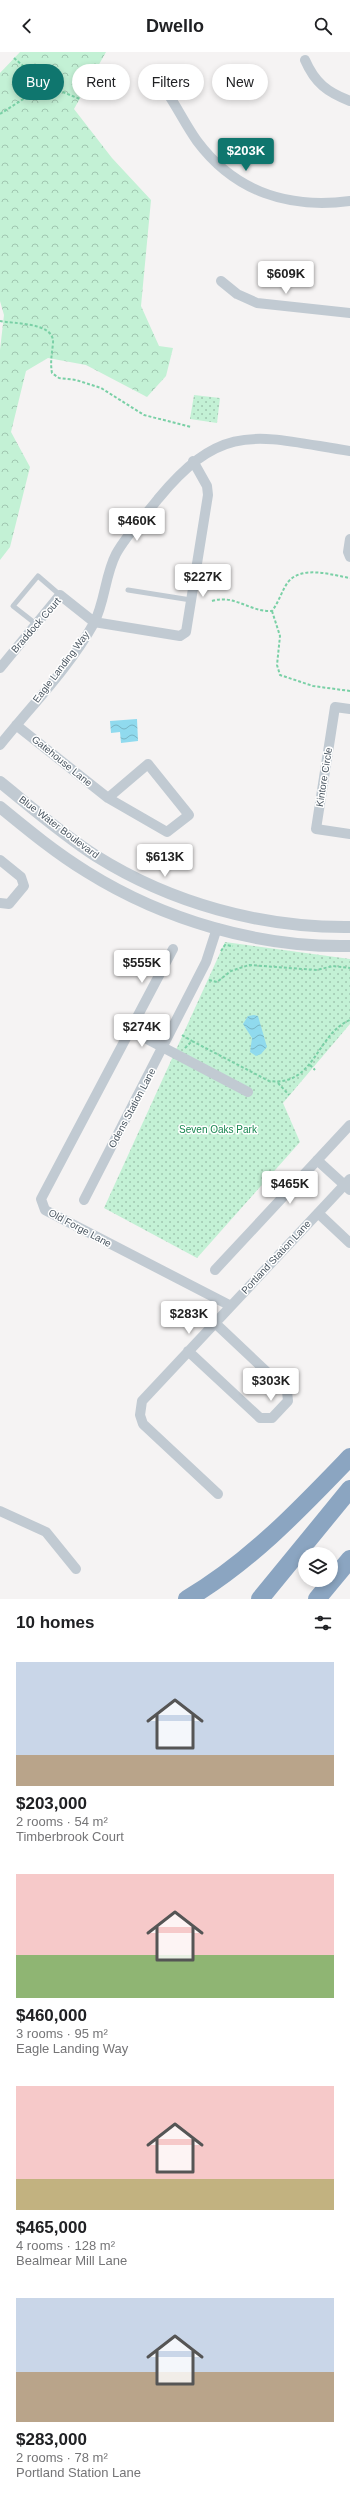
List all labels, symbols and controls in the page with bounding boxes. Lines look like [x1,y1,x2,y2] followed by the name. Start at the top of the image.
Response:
[16,15,38,37] icon: back
[312,15,334,37] icon: search
[146,16,204,36] text: Dwello
[12,64,64,100] chip: Buy
[72,64,130,100] chip: Rent
[138,64,204,100] chip: Filters
[212,64,268,100] chip: New
[218,138,274,172] pin: $203K
[227,143,265,158] text: $203K
[258,261,314,295] pin: $609K
[267,266,305,281] text: $609K
[109,508,165,542] pin: $460K
[118,513,156,528] text: $460K
[175,564,231,598] pin: $227K
[184,569,222,584] text: $227K
[9,595,63,655] street label: Braddock Court
[31,629,91,705] street label: Eagle Landing Way
[30,733,95,789] street label: Gatehouse Lane
[314,746,334,808] street label: Kintore Circle
[17,793,101,861] street label: Blue Water Boulevard
[137,844,193,878] pin: $613K
[146,849,184,864] text: $613K
[114,950,170,984] pin: $555K
[123,955,161,970] text: $555K
[114,1014,170,1048] pin: $274K
[123,1019,161,1034] text: $274K
[106,1066,158,1150] street label: Odens Station Lane
[179,1124,258,1135] park label: Seven Oaks Park
[262,1171,318,1205] pin: $465K
[271,1176,309,1191] text: $465K
[47,1207,114,1249] street label: Old Forge Lane
[239,1218,313,1296] street label: Portland Station Lane
[161,1301,217,1335] pin: $283K
[170,1306,208,1321] text: $283K
[243,1368,299,1402] pin: $303K
[252,1373,290,1388] text: $303K
[298,1547,338,1587] map controls
[298,1547,338,1587] button: layers
[312,1612,334,1634] icon: filters
[16,1613,94,1632] text: 10 homes
[139,1688,211,1760] icon: home
[16,1794,87,1813] text: $203,000
[16,1814,108,1829] text: 2 rooms · 54 m²
[16,1829,124,1844] text: Timberbrook Court
[139,1900,211,1972] icon: home
[16,2006,87,2025] text: $460,000
[16,2026,108,2041] text: 3 rooms · 95 m²
[16,2041,128,2056] text: Eagle Landing Way
[139,2112,211,2184] icon: home
[16,2218,87,2237] text: $465,000
[16,2238,115,2253] text: 4 rooms · 128 m²
[16,2253,127,2268] text: Bealmear Mill Lane
[139,2324,211,2396] icon: home
[16,2430,87,2449] text: $283,000
[16,2450,108,2465] text: 2 rooms · 78 m²
[16,2465,141,2480] text: Portland Station Lane

